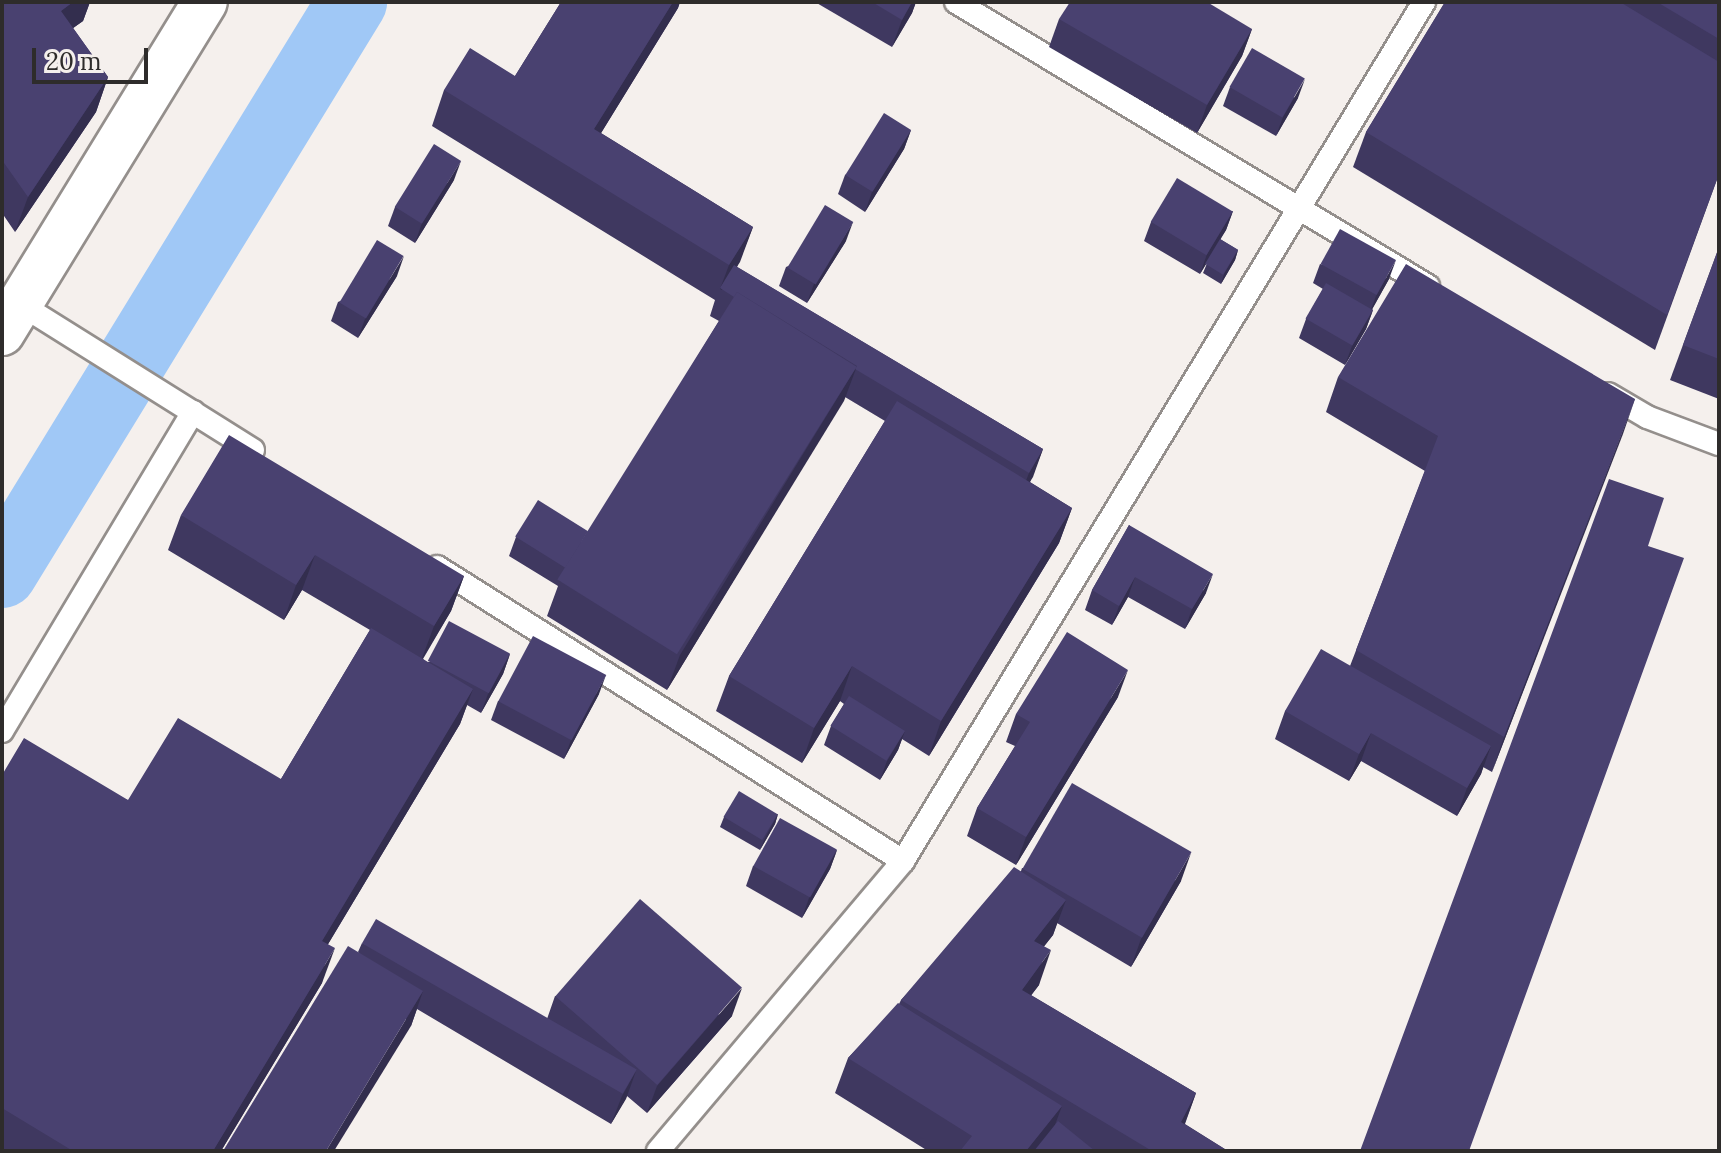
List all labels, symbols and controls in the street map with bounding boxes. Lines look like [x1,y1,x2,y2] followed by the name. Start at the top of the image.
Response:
[36,32,152,82] scale bar
[46,46,102,77] text: 20 m

